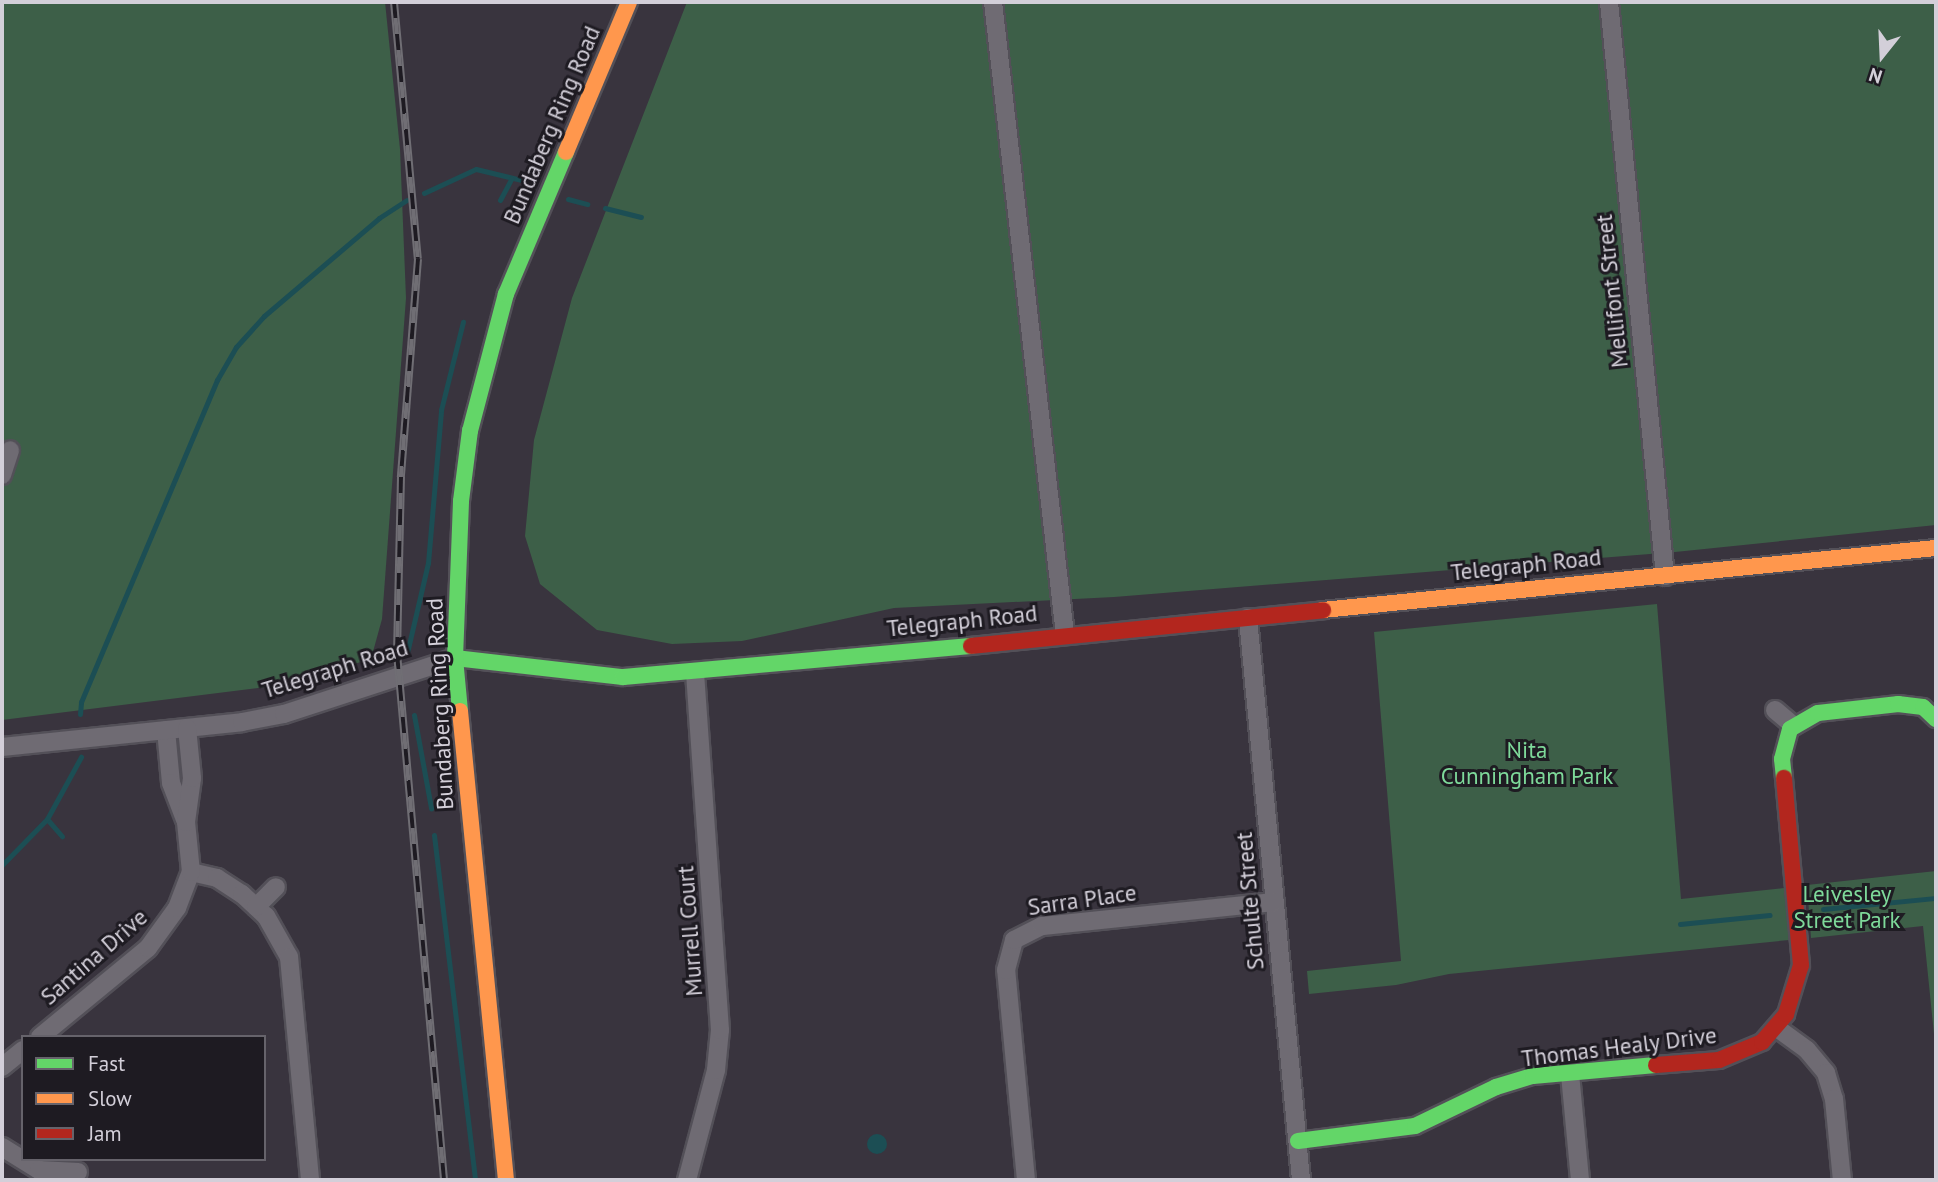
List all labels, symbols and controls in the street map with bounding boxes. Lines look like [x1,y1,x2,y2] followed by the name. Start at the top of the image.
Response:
[1847,21,1917,91] north arrow
[498,22,606,228] street label: Bundaberg Ring Road
[1866,63,1885,89] text: N
[1590,213,1634,369] street label: Mellifont Street
[1449,543,1603,587] street label: Telegraph Road
[421,597,459,811] street label: Bundaberg Ring Road
[885,599,1039,643] street label: Telegraph Road
[259,634,411,704] street label: Telegraph Road
[1441,736,1613,790] park label: Nita Cunningham Park
[1230,831,1270,971] street label: Schulte Street
[672,865,708,997] street label: Murrell Court
[1026,879,1138,921] street label: Sarra Place
[1793,880,1901,934] park label: Leivesley Street Park
[35,903,153,1011] street label: Santina Drive
[1519,1021,1719,1073] street label: Thomas Healy Drive
[21,1035,266,1161] legend
[88,1050,125,1077] text: Fast
[88,1085,132,1112] text: Slow
[88,1120,122,1147] text: Jam

